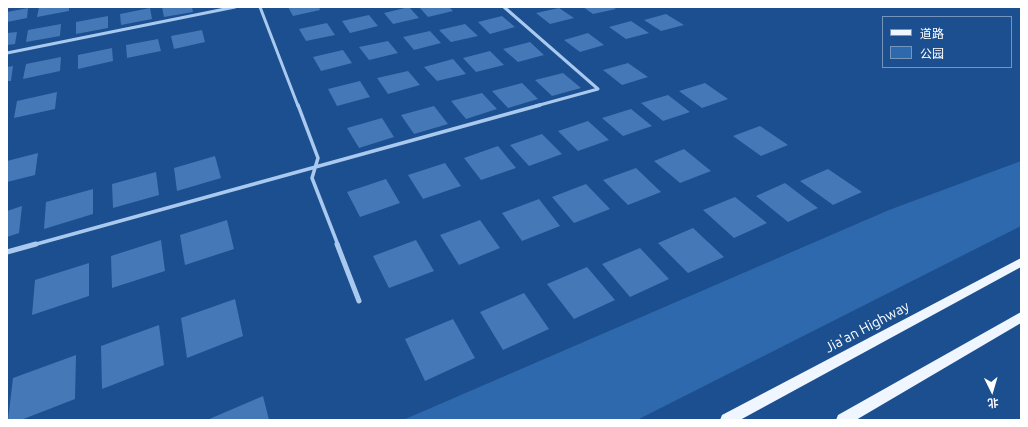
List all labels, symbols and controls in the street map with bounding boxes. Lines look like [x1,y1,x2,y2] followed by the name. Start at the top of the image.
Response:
[882,16,1012,68] legend
[920,27,944,40] text: 道路
[920,47,944,60] text: 公园
[822,298,912,356] street label: Jia'an Highway
[972,371,1012,411] north arrow
[987,396,999,409] text: 北

